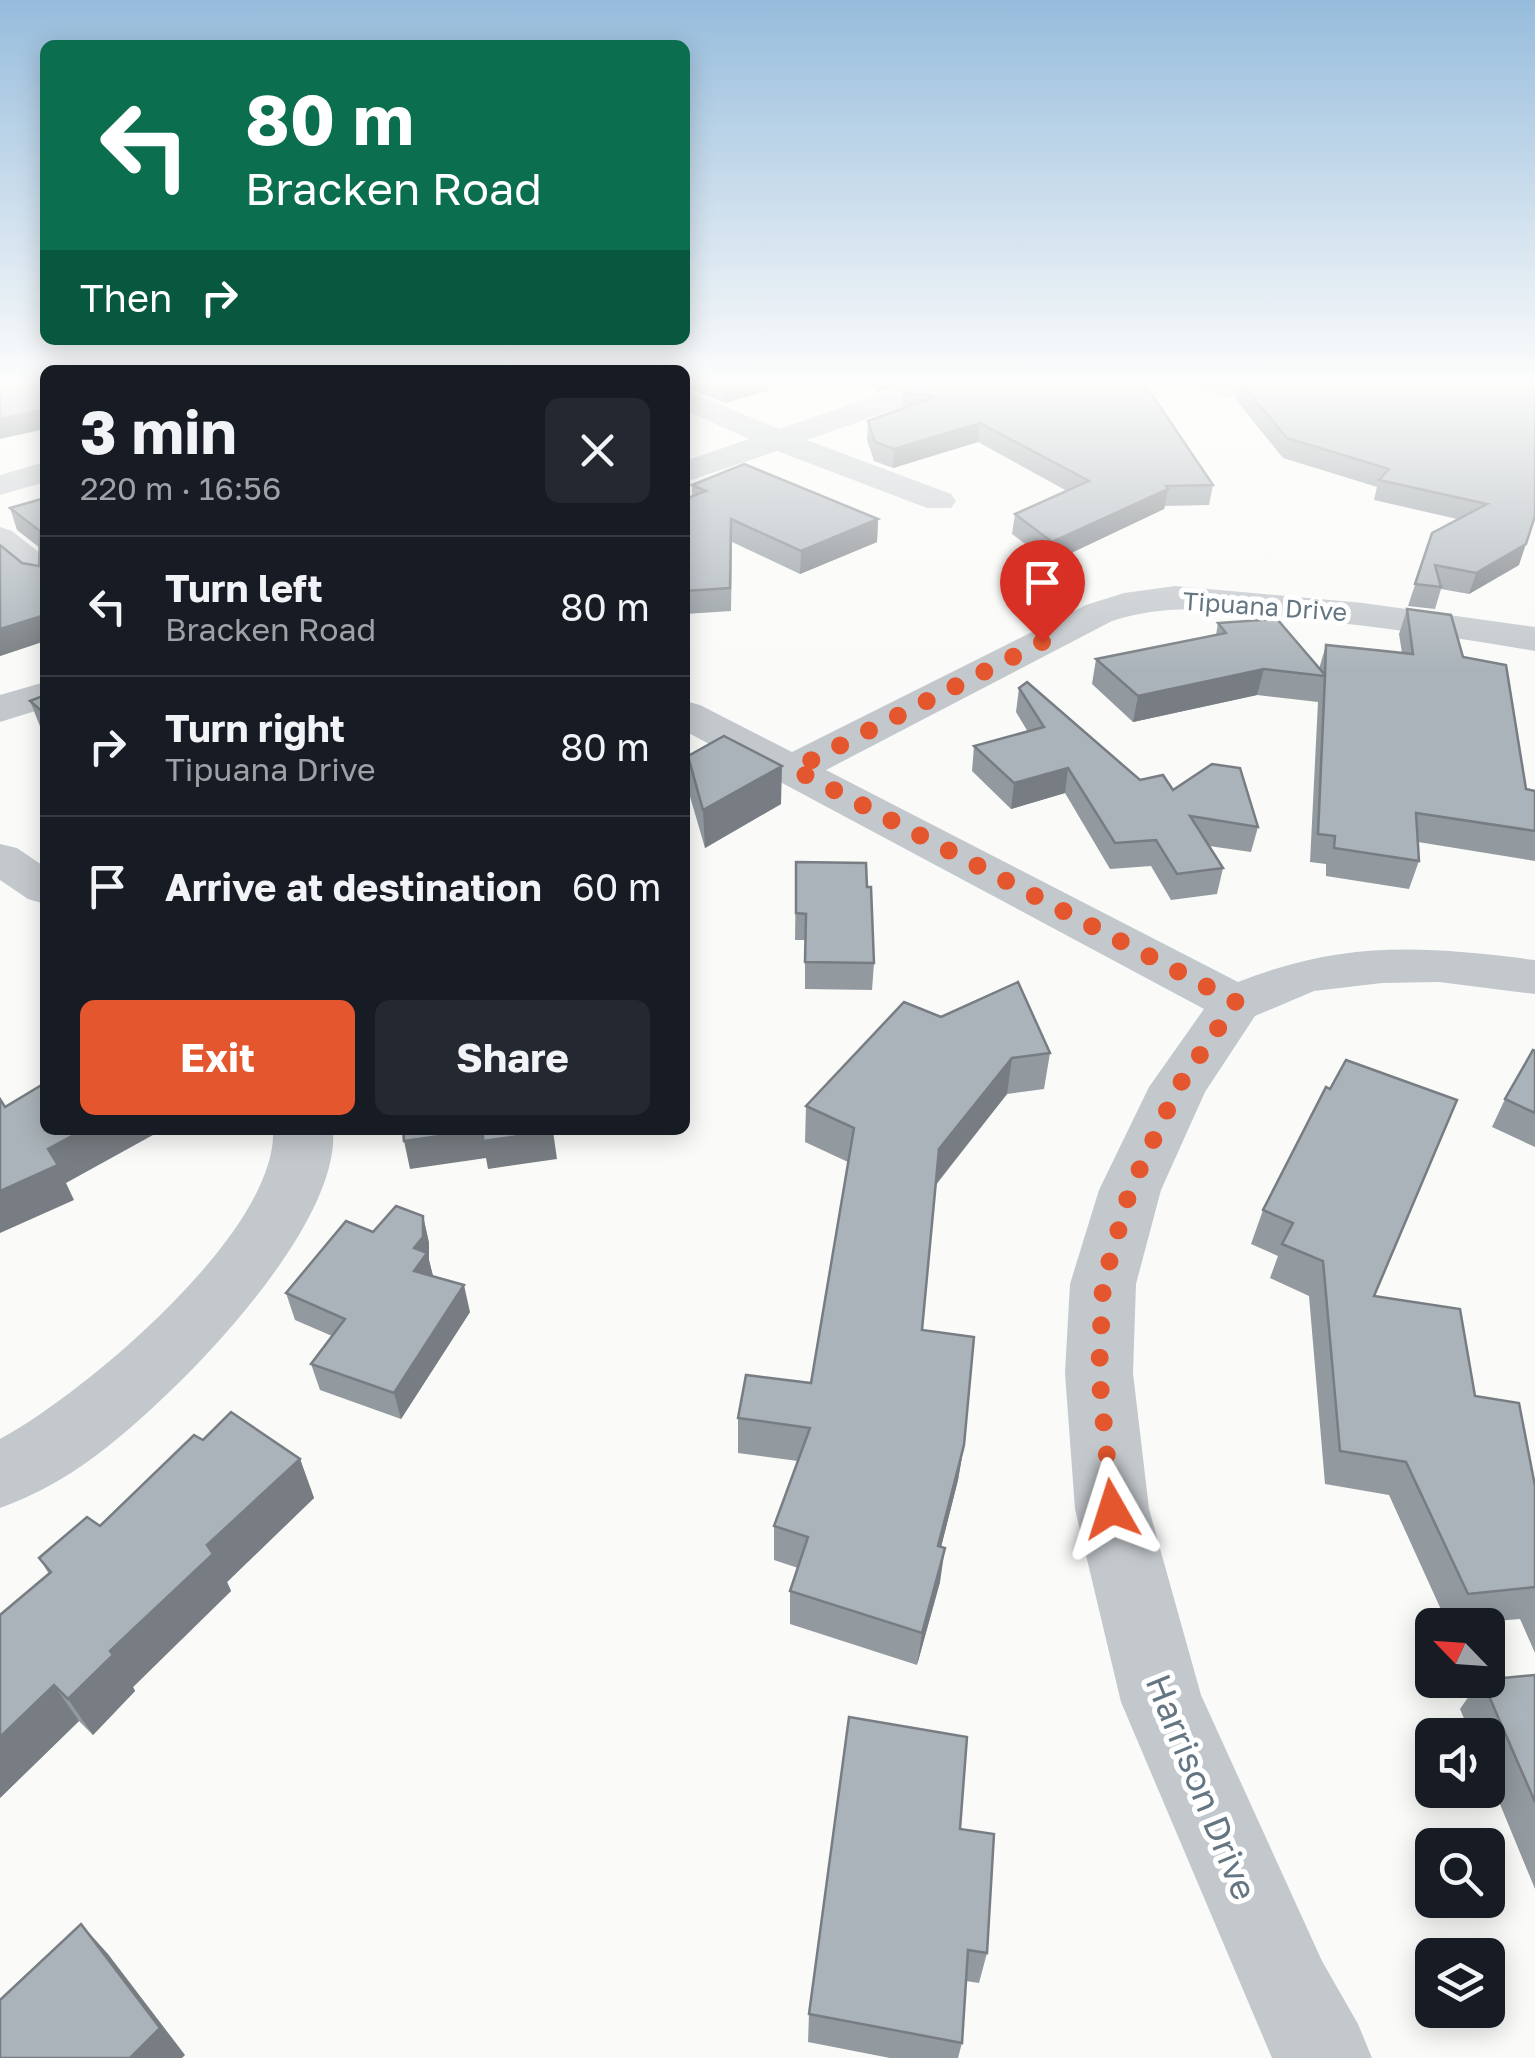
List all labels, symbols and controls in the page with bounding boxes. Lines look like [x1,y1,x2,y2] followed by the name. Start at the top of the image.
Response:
[245,76,414,160] text: 80 m
[80,80,210,210] icon: left
[245,161,542,215] text: Bracken Road
[192,270,247,325] icon: right
[80,275,172,320] text: Then
[80,395,237,467] text: 3 min
[545,398,650,503] button: close
[80,469,281,507] text: 220 m · 16:56
[1000,540,1085,643] pin
[1015,555,1070,610] icon: arrive
[165,565,323,610] text: Turn left
[80,579,135,634] icon: left
[560,584,650,629] text: 80 m
[1182,585,1348,627] street label: Tipuana Drive
[165,610,376,648] text: Bracken Road
[165,705,345,750] text: Turn right
[80,719,135,774] icon: right
[560,724,650,769] text: 80 m
[165,750,376,788] text: Tipuana Drive
[80,859,135,914] icon: arrive
[165,864,542,909] text: Arrive at destination
[572,864,661,909] text: 60 m
[80,1000,355,1115] button: Exit
[375,1000,650,1115] button: Share
[1060,1457,1164,1561] position arrow
[1415,1608,1505,1698] north arrow
[1415,1608,1505,2028] map controls
[1138,1668,1266,1906] street label: Harrison Drive
[1415,1718,1505,1808] button: sound
[1415,1828,1505,1918] button: search
[1415,1938,1505,2028] button: layers

